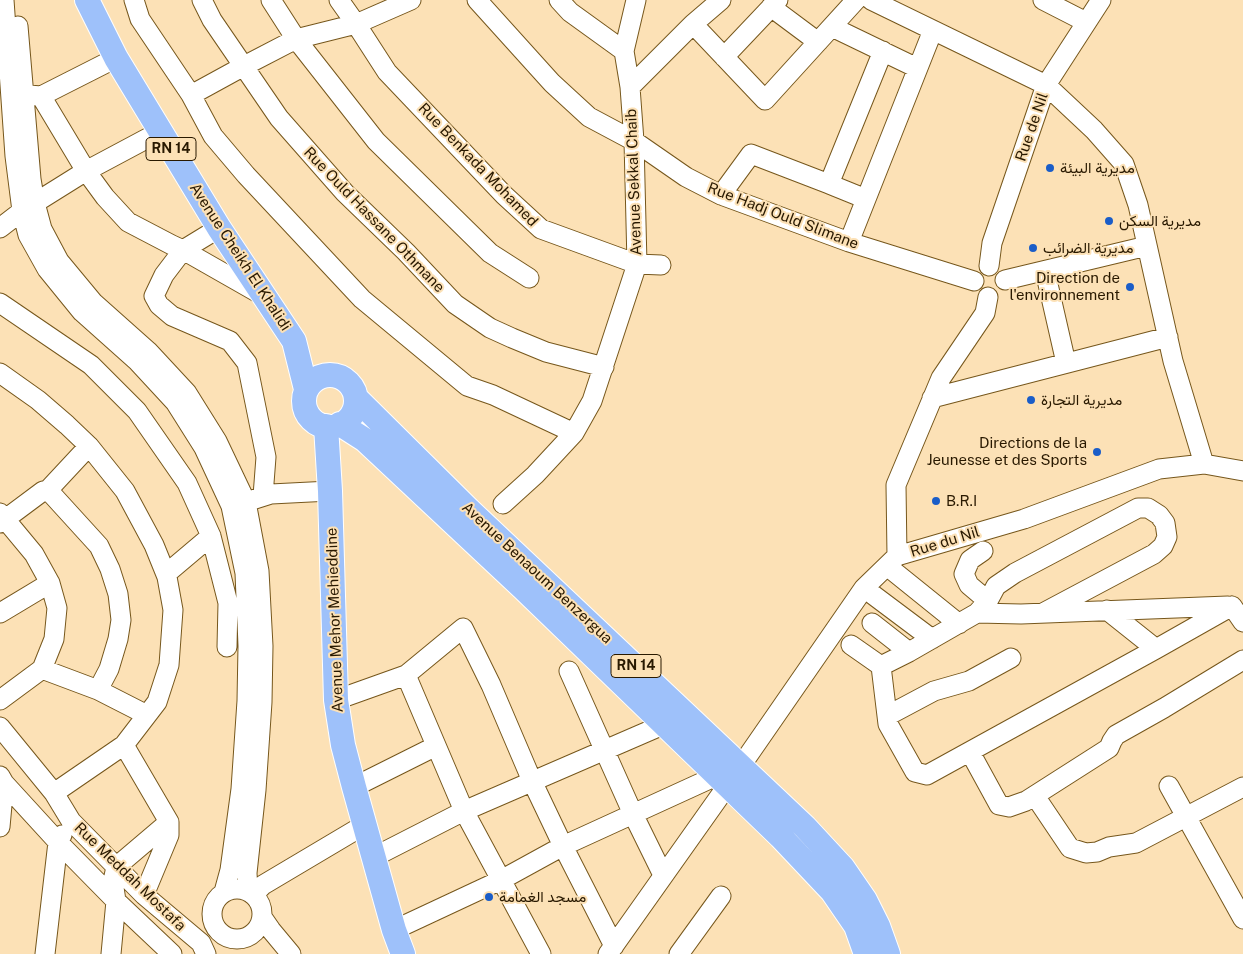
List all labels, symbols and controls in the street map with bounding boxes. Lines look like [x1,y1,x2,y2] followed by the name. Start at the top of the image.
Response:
[1012,90,1052,164] street label: Rue de Nil
[414,100,542,230] street label: Rue Benkada Mohamed
[622,108,646,256] street label: Avenue Sekkal Chaib
[146,138,196,160] road number: RN 14
[300,144,448,296] street label: Rue Ould Hassane Othmane
[1060,159,1135,177] place label: مديرية البيئة
[1044,162,1056,174] marker: مديرية البيئة
[705,179,861,253] street label: Rue Hadj Ould Slimane
[185,180,295,334] street label: Avenue Cheikh El Khalidi
[1119,212,1201,230] place label: مديرية السكن
[1103,215,1115,227] marker: مديرية السكن
[1043,239,1134,257] place label: مديرية الضرائب
[1027,242,1039,254] marker: مديرية الضرائب
[1009,269,1120,304] place label: Direction de l'environnement
[1124,281,1136,293] marker: Direction de l'environnement
[1041,391,1122,409] place label: مديرية التجارة
[1025,394,1037,406] marker: مديرية التجارة
[927,434,1087,469] place label: Directions de la Jeunesse et des Sports
[1091,446,1103,458] marker: Directions de la Jeunesse et des Sports
[946,492,977,510] place label: B.R.I
[930,495,942,507] marker: B.R.I
[458,498,616,648] street label: Avenue Benaoum Benzergua
[908,523,982,561] street label: Rue du Nil
[323,527,347,713] street label: Avenue Mehor Mehieddine
[611,654,661,678] road number: RN 14
[70,819,190,935] street label: Rue Meddah Mostafa
[499,888,586,906] place label: مسجد الغمامة
[483,891,495,903] marker: مسجد الغمامة

